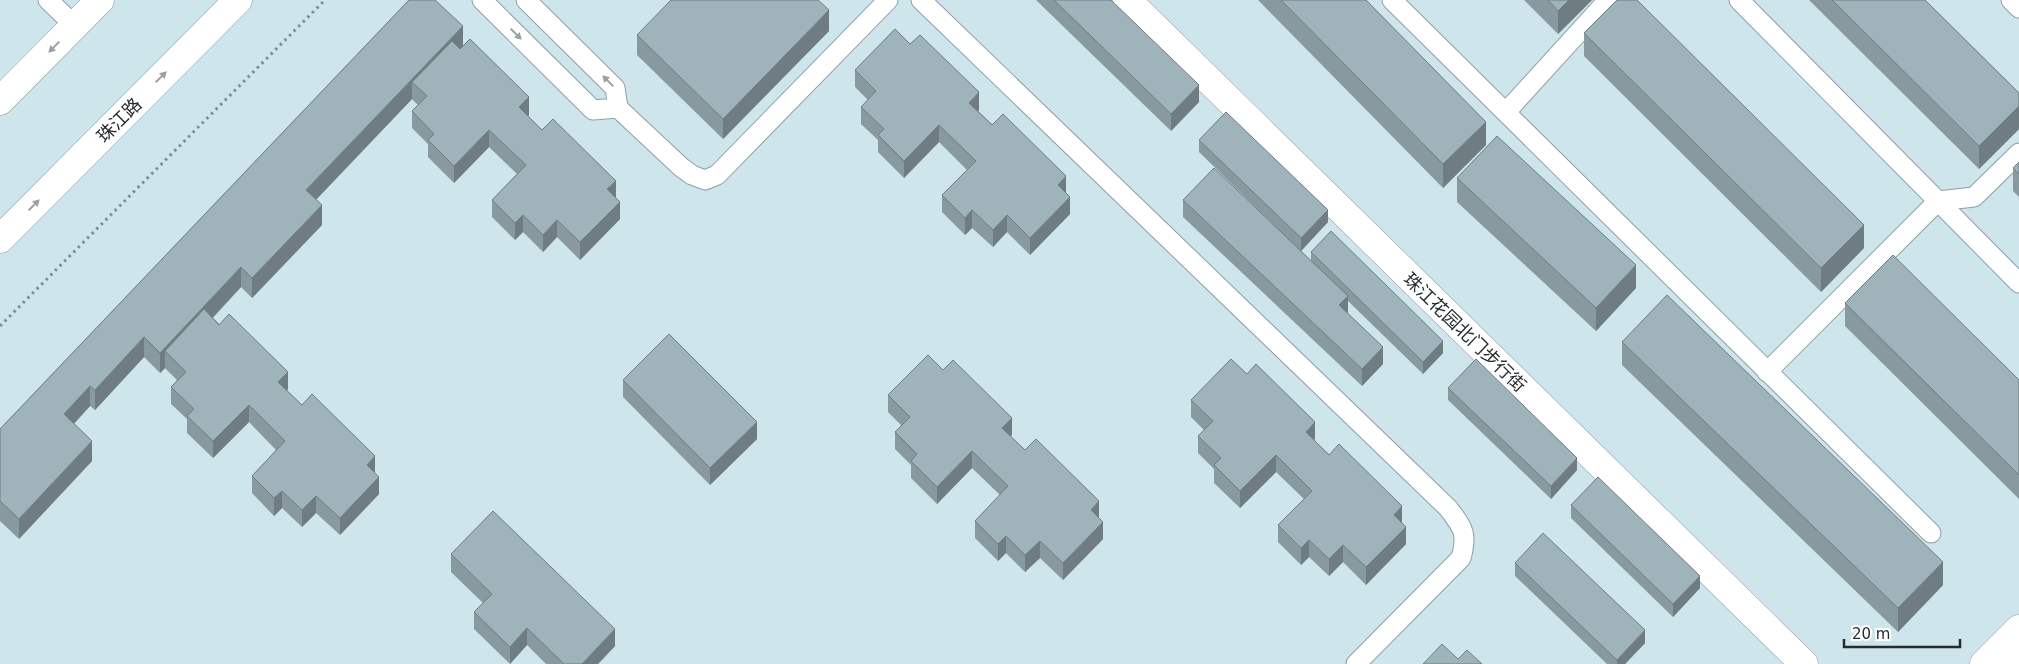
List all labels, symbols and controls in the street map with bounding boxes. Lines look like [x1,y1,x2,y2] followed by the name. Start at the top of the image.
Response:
[510,28,522,40] one-way arrow
[48,41,60,53] one-way arrow
[155,71,167,83] one-way arrow
[603,75,615,87] one-way arrow
[92,93,146,147] street label: 珠江路
[28,199,40,211] one-way arrow
[1399,268,1531,396] street label: 珠江花园北门步行街
[1844,616,1960,648] scale bar
[1852,625,1890,643] text: 20 m

